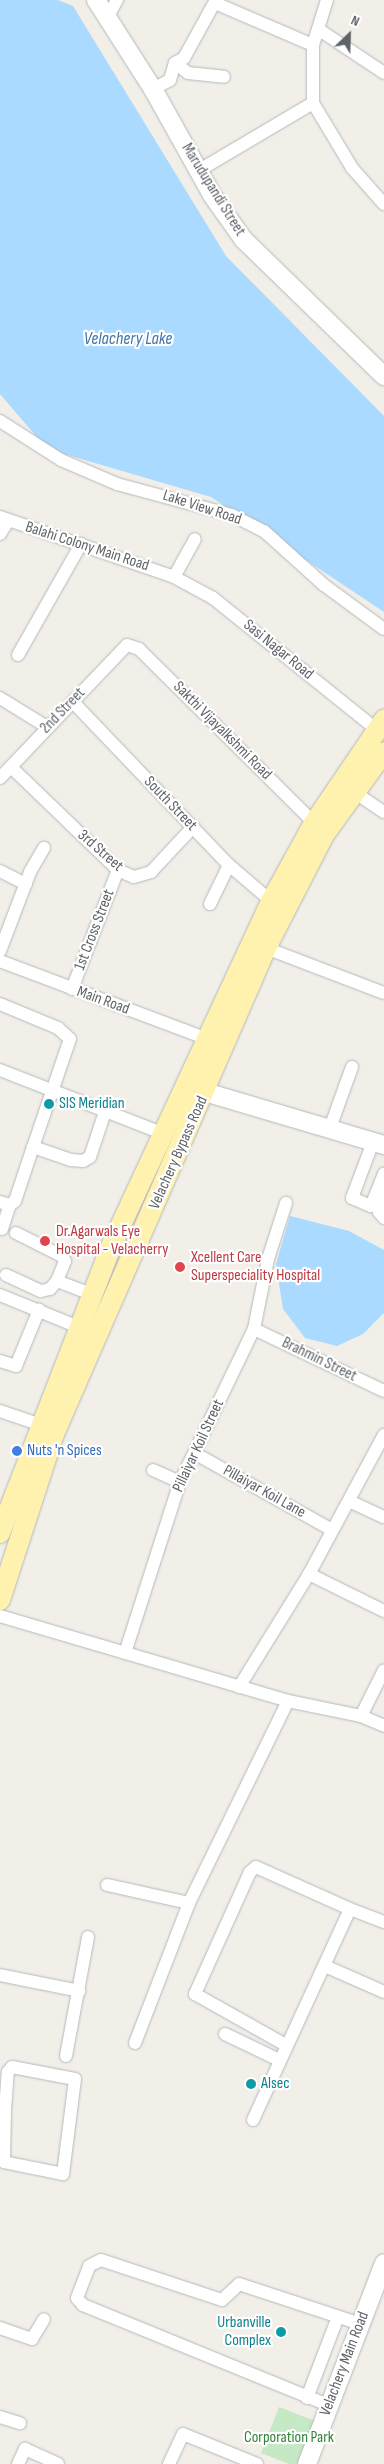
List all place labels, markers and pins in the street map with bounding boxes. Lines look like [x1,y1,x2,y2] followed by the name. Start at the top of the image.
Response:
[59,1094,125,1114] place label: SIS Meridian
[43,1098,55,1110] marker: SIS Meridian
[56,1222,168,1260] place label: Dr.Agarwals Eye Hospital - Velacherry
[38,1234,52,1248] marker: Dr.Agarwals Eye Hospital - Velacherry
[191,1248,320,1286] place label: Xcellent Care Superspeciality Hospital
[173,1260,187,1274] marker: Xcellent Care Superspeciality Hospital
[27,1441,102,1461] place label: Nuts 'n Spices
[11,1445,23,1457] marker: Nuts 'n Spices
[261,2074,290,2094] place label: Alsec
[245,2078,257,2090] marker: Alsec
[217,2313,271,2351] place label: Urbanville Complex
[275,2326,287,2338] marker: Urbanville Complex

